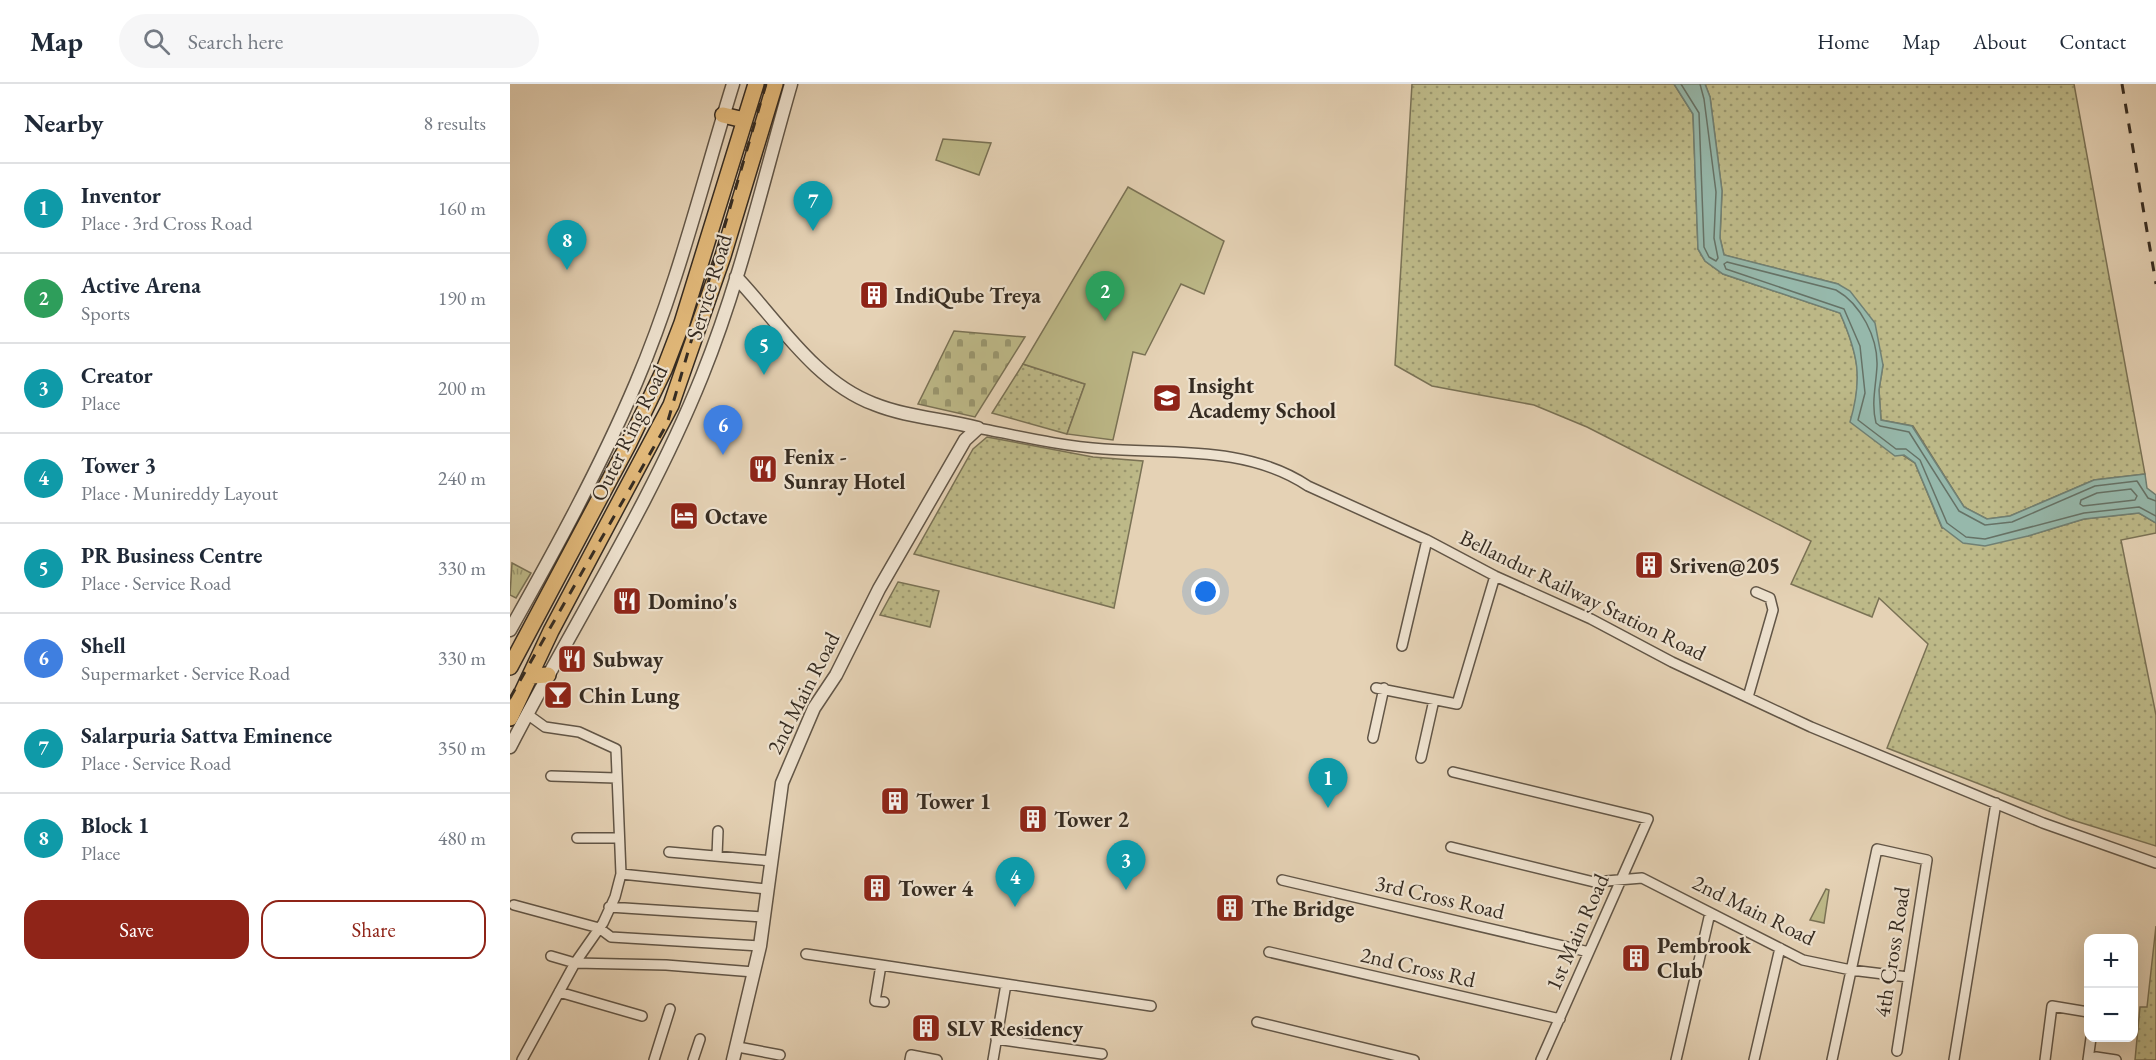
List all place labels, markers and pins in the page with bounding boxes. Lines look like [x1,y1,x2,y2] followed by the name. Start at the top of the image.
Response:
[794,182,832,231] pin: 7
[548,220,586,270] pin: 8
[1086,272,1124,321] pin: 2
[858,279,890,311] building icon: IndiQube Treya
[895,281,1041,310] place label: IndiQube Treya
[744,326,784,375] pin: 5
[1187,371,1336,425] place label: Insight Academy School
[1151,382,1183,414] school or university icon: Insight Academy School
[704,406,742,455] pin: 6
[784,442,906,496] place label: Fenix - Sunray Hotel
[747,453,779,485] restaurant icon: Fenix - Sunray Hotel
[668,500,700,532] hotel icon: Octave
[705,502,768,531] place label: Octave
[1633,549,1665,581] building icon: Sriven@205
[1670,551,1780,580] place label: Sriven@205
[611,585,643,617] restaurant icon: Domino's
[648,587,737,616] place label: Domino's
[556,643,588,675] restaurant icon: Subway
[593,645,664,674] place label: Subway
[542,679,574,711] bar icon: Chin Lung
[579,681,681,710] place label: Chin Lung
[1308,758,1348,808] pin: 1
[879,785,911,817] building icon: Tower 1
[916,787,991,816] place label: Tower 1
[1017,803,1049,835] building icon: Tower 2
[1054,805,1130,834] place label: Tower 2
[1106,840,1146,890] pin: 3
[996,858,1034,907] pin: 4
[861,872,893,904] building icon: Tower 4
[898,874,974,903] place label: Tower 4
[1214,892,1246,924] building icon: The Bridge
[1251,894,1355,923] place label: The Bridge
[1657,931,1752,985] place label: Pembrook Club
[1620,942,1652,974] building icon: Pembrook Club
[910,1012,942,1044] building icon: SLV Residency
[947,1014,1084,1043] place label: SLV Residency

